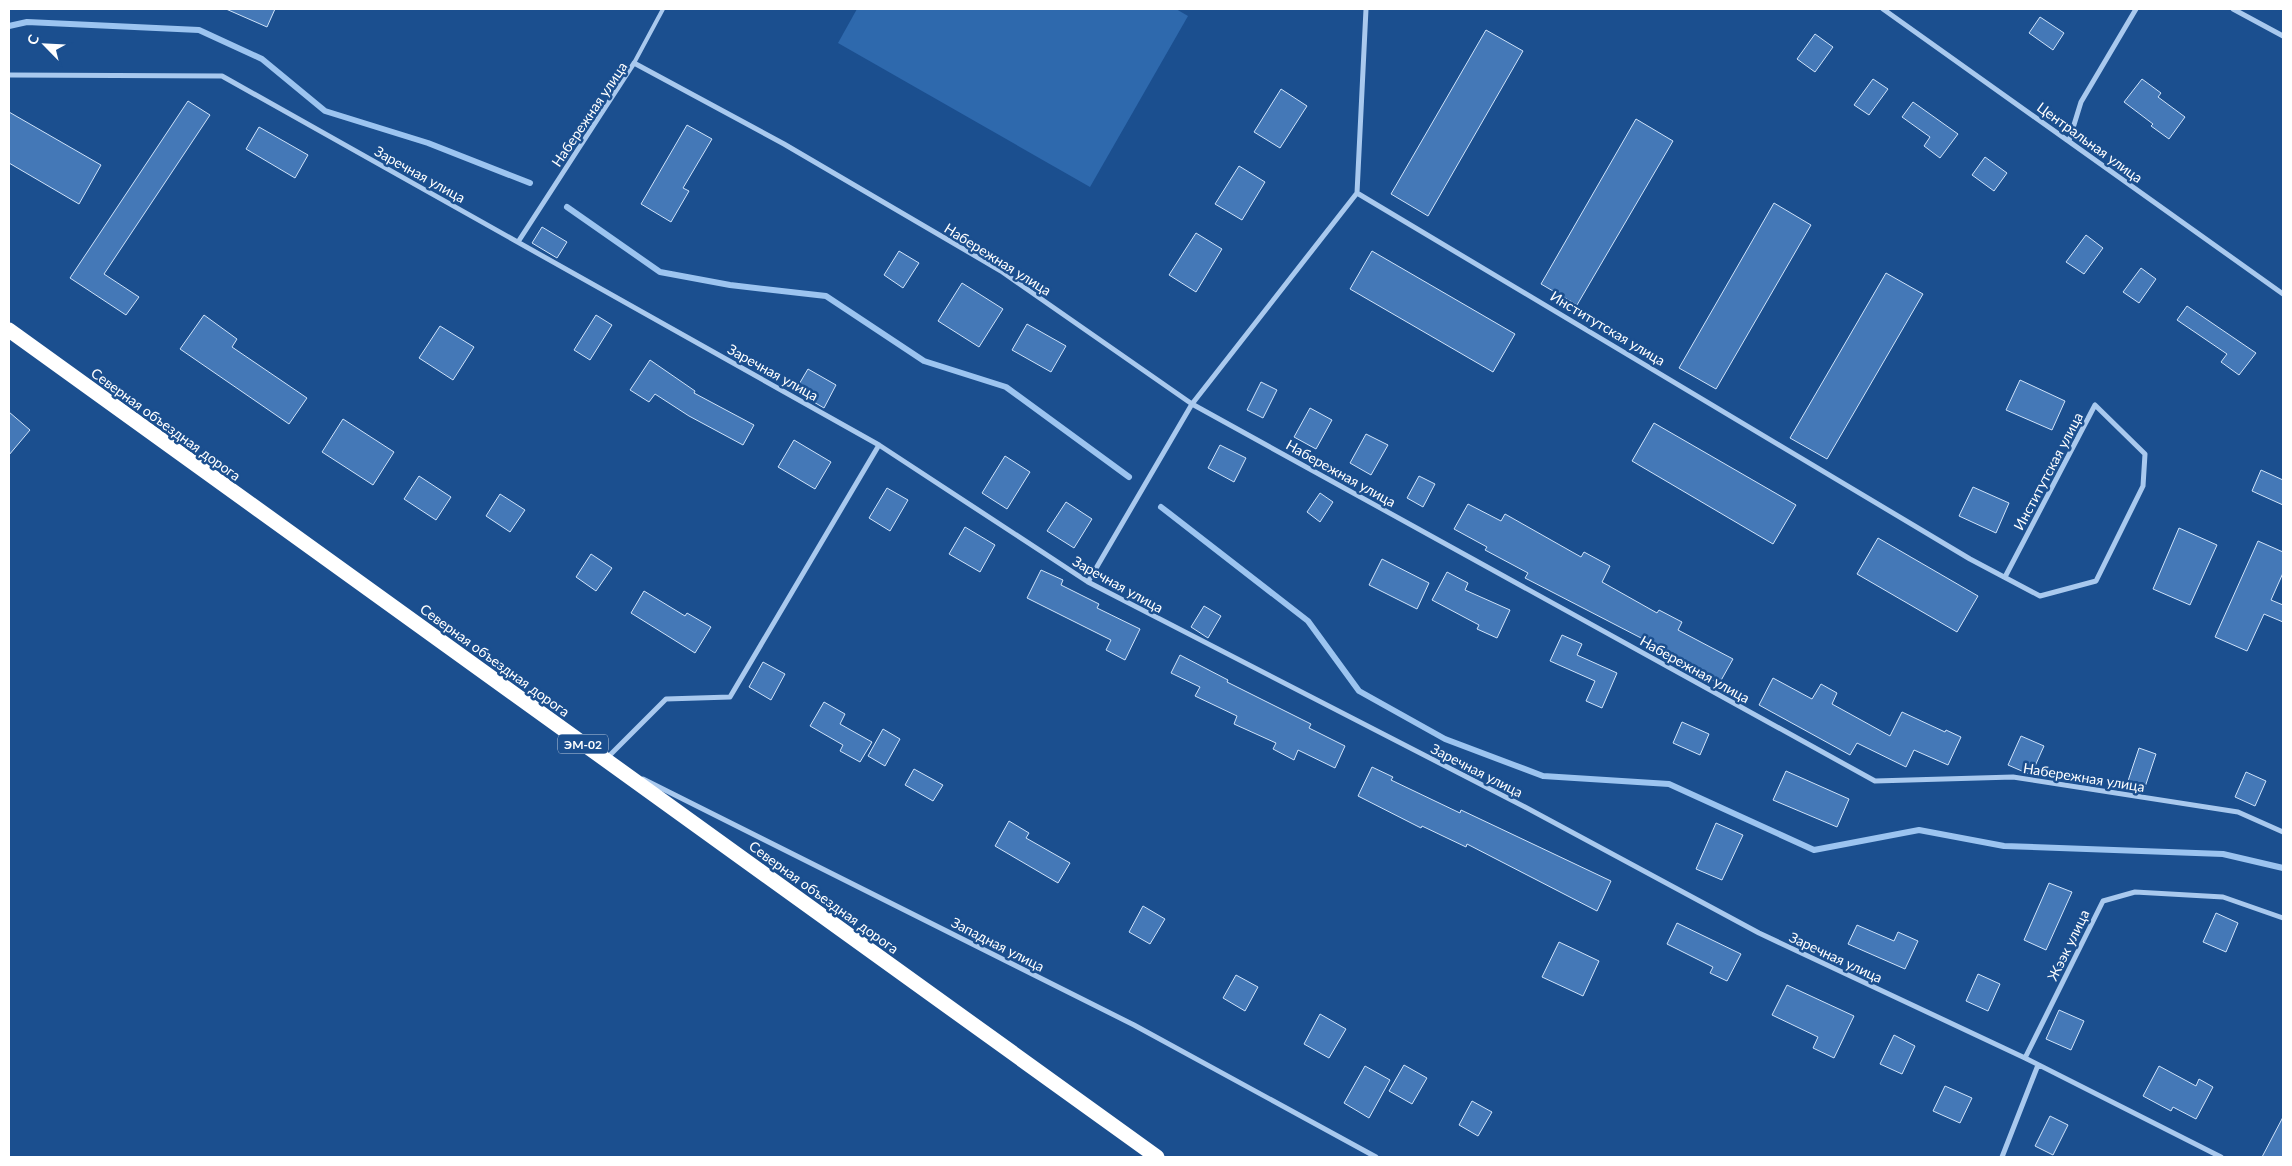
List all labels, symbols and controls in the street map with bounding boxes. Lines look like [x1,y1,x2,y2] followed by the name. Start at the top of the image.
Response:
[20,20,70,70] north arrow
[23,31,43,47] text: С
[548,58,630,170] street label: Набережная улица
[2034,98,2146,186] street label: Центральная улица
[372,142,468,206] street label: Заречная улица
[941,219,1055,299] street label: Набережная улица
[1547,287,1669,369] street label: Институтская улица
[725,340,821,404] street label: Заречная улица
[88,364,244,484] street label: Северная объездная дорога
[2010,409,2086,533] street label: Институтская улица
[1283,436,1399,510] street label: Набережная улица
[1070,552,1166,616] street label: Заречная улица
[417,600,573,720] street label: Северная объездная дорога
[1637,632,1753,706] street label: Набережная улица
[558,734,608,754] road number: ЭМ-02
[1428,740,1526,800] street label: Заречная улица
[2022,759,2146,795] street label: Набережная улица
[746,837,902,957] street label: Северная объездная дорога
[2044,907,2093,983] street label: Жээк улица
[949,913,1047,975] street label: Западная улица
[1787,928,1885,986] street label: Заречная улица

